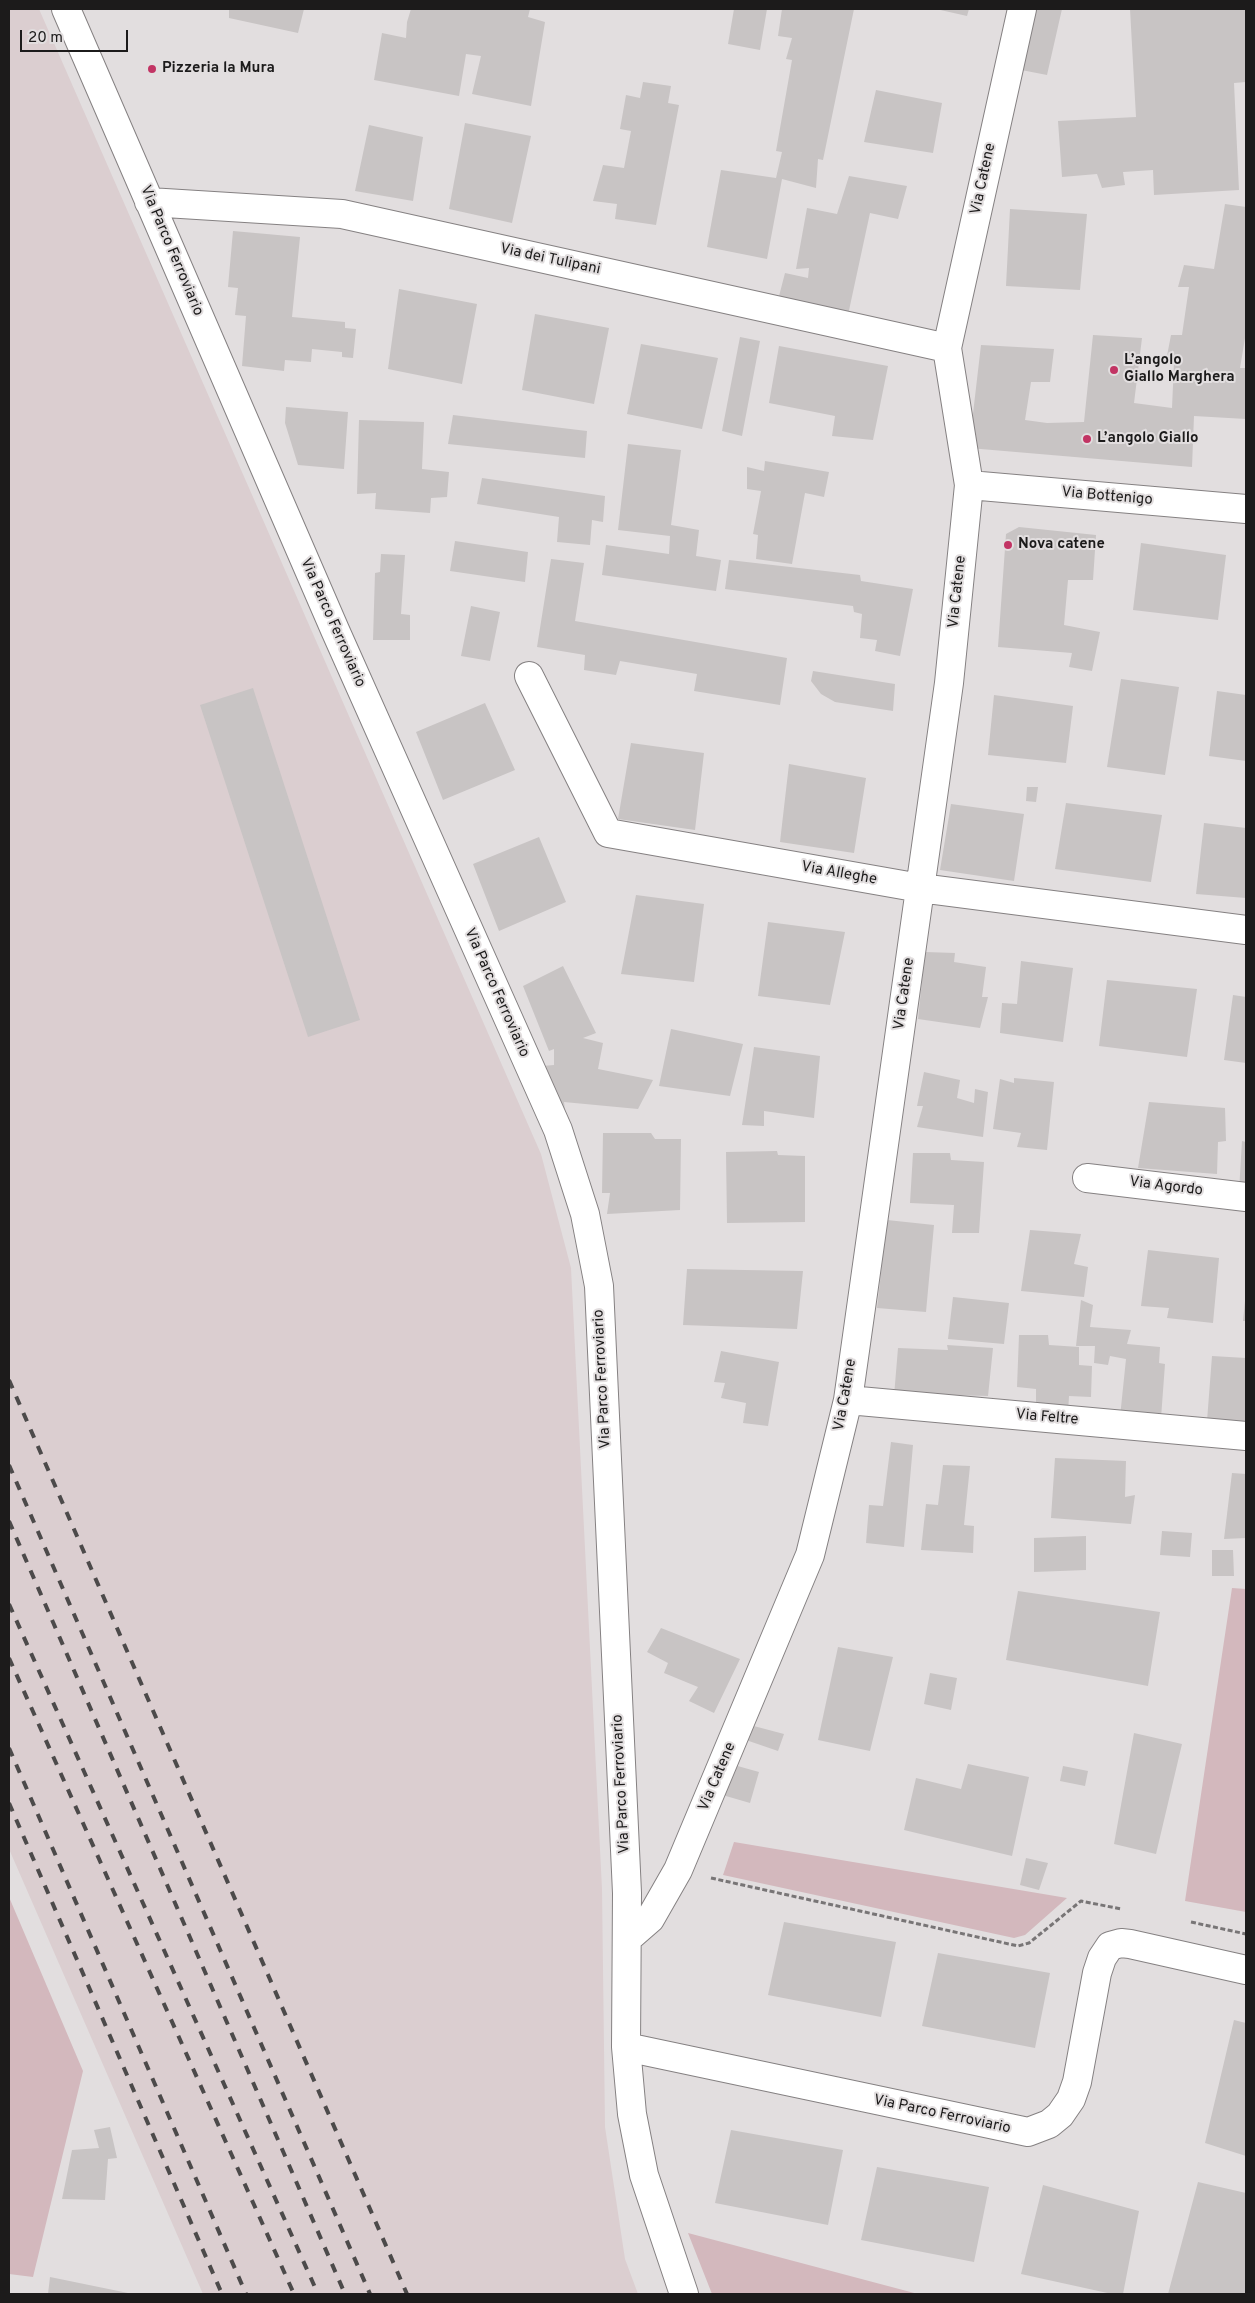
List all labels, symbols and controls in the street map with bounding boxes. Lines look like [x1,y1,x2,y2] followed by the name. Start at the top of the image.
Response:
[22,20,130,52] scale bar
[28,29,63,48] text: 20 m
[162,60,275,78] place label: Pizzeria la Mura
[146,63,158,75] marker: Pizzeria la Mura
[968,141,1000,217] street label: Via Catene
[135,183,207,319] street label: Via Parco Ferroviario
[498,241,602,279] street label: Via dei Tulipani
[1124,352,1235,387] place label: L’angolo Giallo Marghera
[1108,364,1120,376] marker: L’angolo Giallo Marghera
[1097,430,1199,448] place label: L’angolo Giallo
[1081,433,1093,445] marker: L’angolo Giallo
[1061,484,1153,510] street label: Via Bottenigo
[1018,536,1105,554] place label: Nova catene
[1002,539,1014,551] marker: Nova catene
[945,555,971,629] street label: Via Catene
[295,556,369,690] street label: Via Parco Ferroviario
[800,858,878,890] street label: Via Alleghe
[459,926,533,1060] street label: Via Parco Ferroviario
[891,957,919,1031] street label: Via Catene
[1128,1174,1204,1200] street label: Via Agordo
[590,1309,616,1449] street label: Via Parco Ferroviario
[831,1358,861,1432] street label: Via Catene
[1015,1406,1079,1430] street label: Via Feltre
[609,1714,635,1854] street label: Via Parco Ferroviario
[695,1740,741,1814] street label: Via Catene
[872,2092,1012,2138] street label: Via Parco Ferroviario

